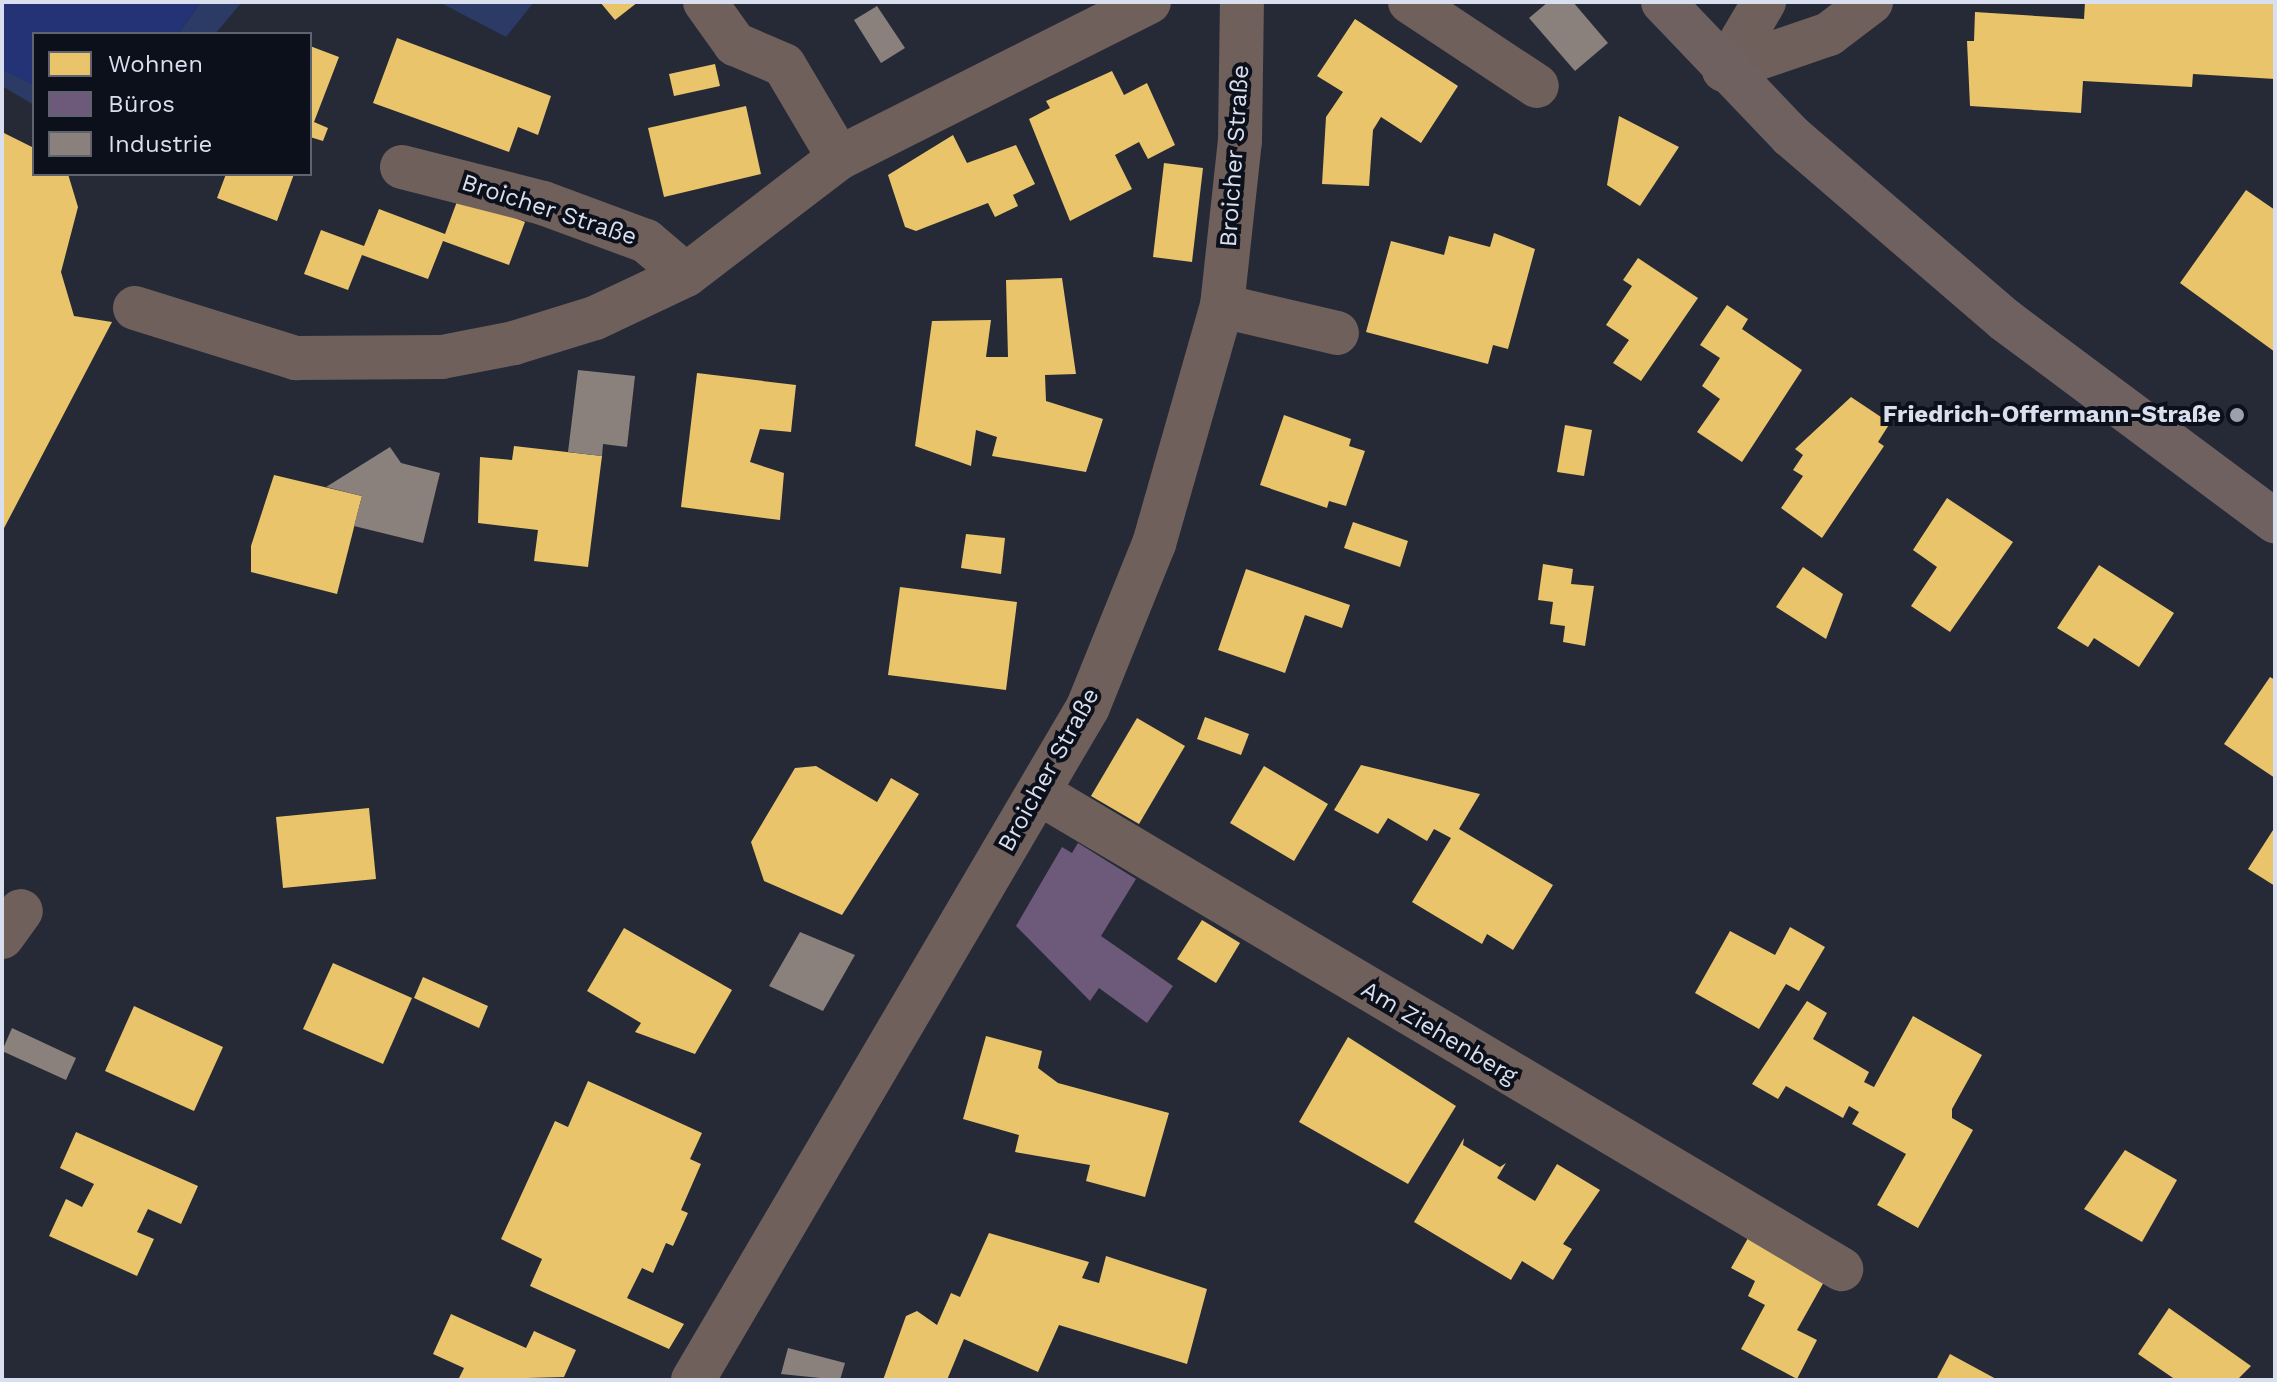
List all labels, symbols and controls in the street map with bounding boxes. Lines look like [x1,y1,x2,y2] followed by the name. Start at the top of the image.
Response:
[32,32,312,176] legend
[108,50,203,78] text: Wohnen
[1214,64,1256,248] street label: Broicher Straße
[108,90,175,118] text: Büros
[108,130,212,158] text: Industrie
[457,168,641,252] street label: Broicher Straße
[1883,401,2221,429] place label: Friedrich-Offermann-Straße
[2228,406,2246,424] marker: Friedrich-Offermann-Straße
[992,683,1106,857] street label: Broicher Straße
[1356,975,1522,1091] street label: Am Ziehenberg

